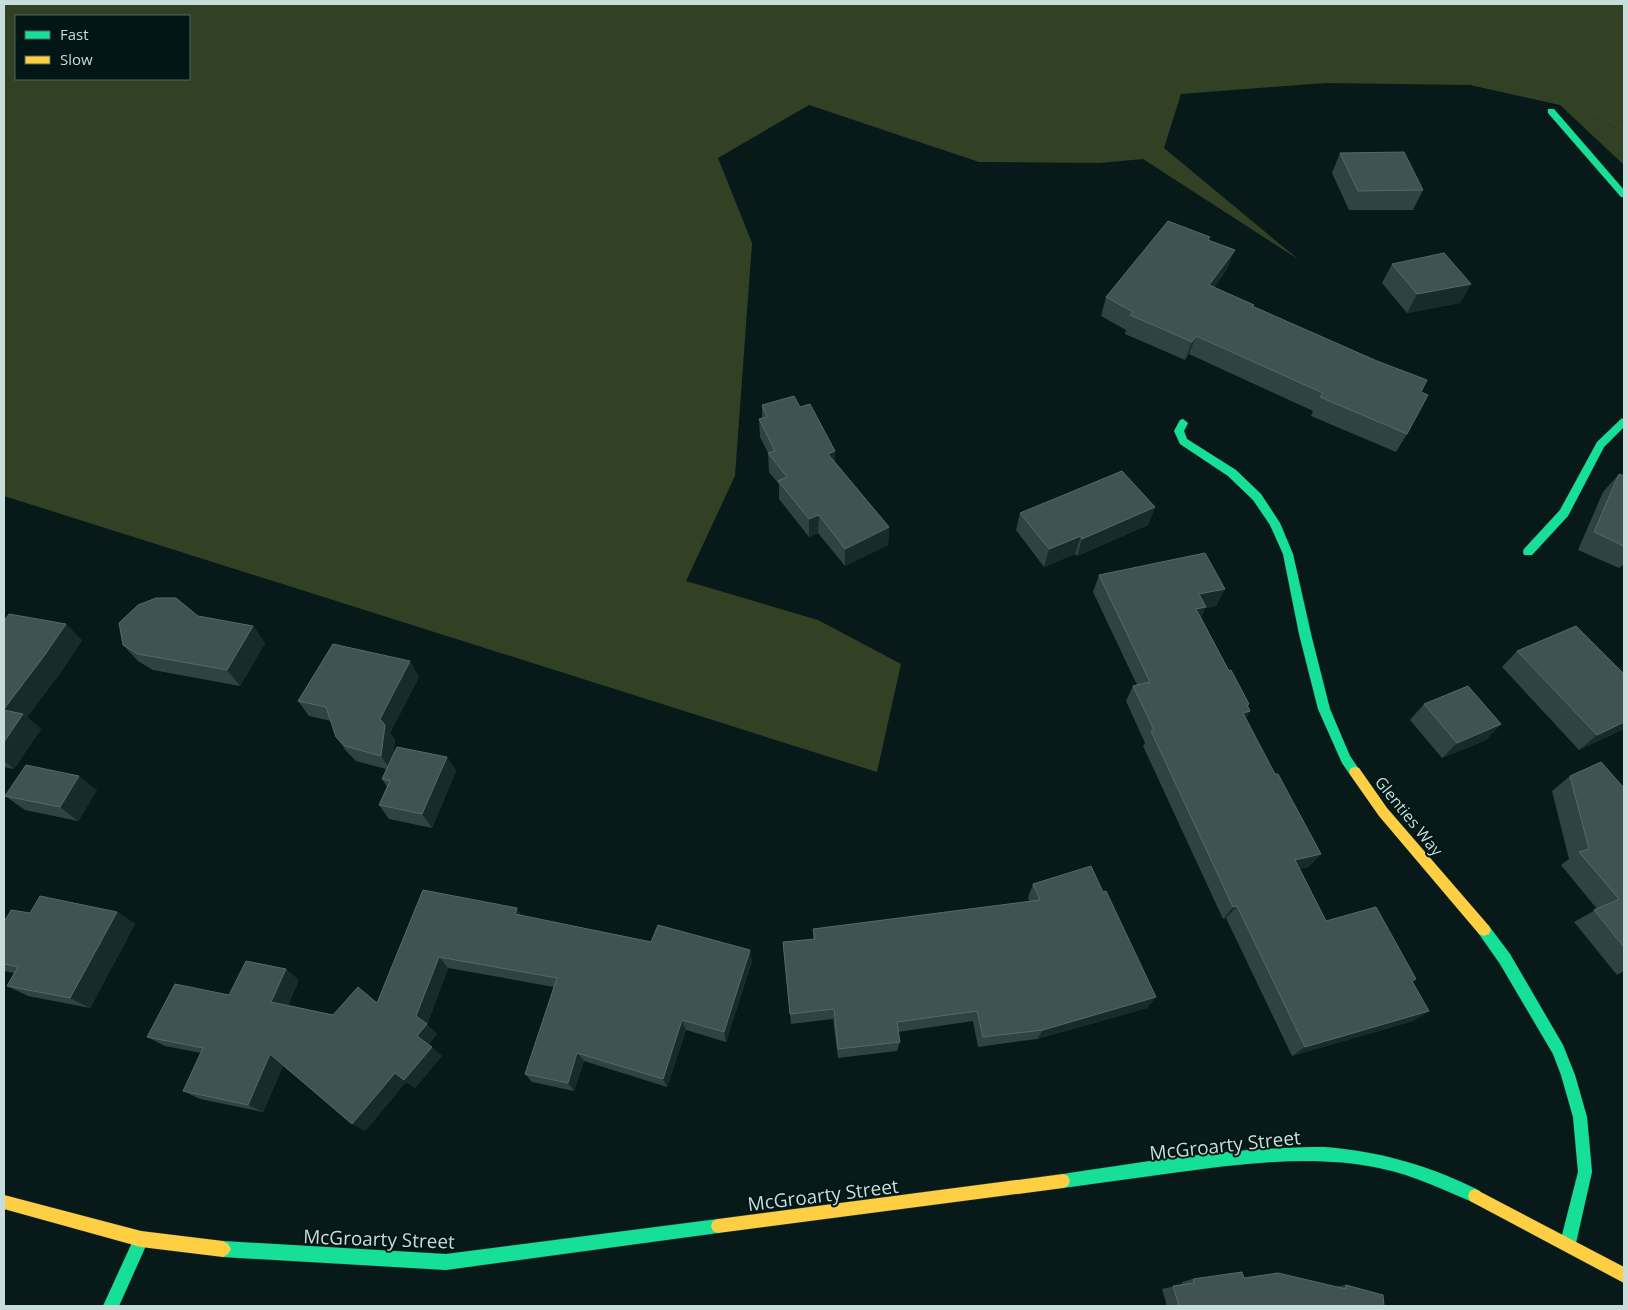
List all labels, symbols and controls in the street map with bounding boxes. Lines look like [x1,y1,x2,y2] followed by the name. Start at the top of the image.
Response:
[15,15,190,80] legend
[60,24,89,44] text: Fast
[60,49,93,69] text: Slow
[1370,772,1449,861] street label: Glenties Way
[1148,1124,1302,1166] street label: McGroarty Street
[746,1173,900,1217] street label: McGroarty Street
[303,1223,456,1255] street label: McGroarty Street

